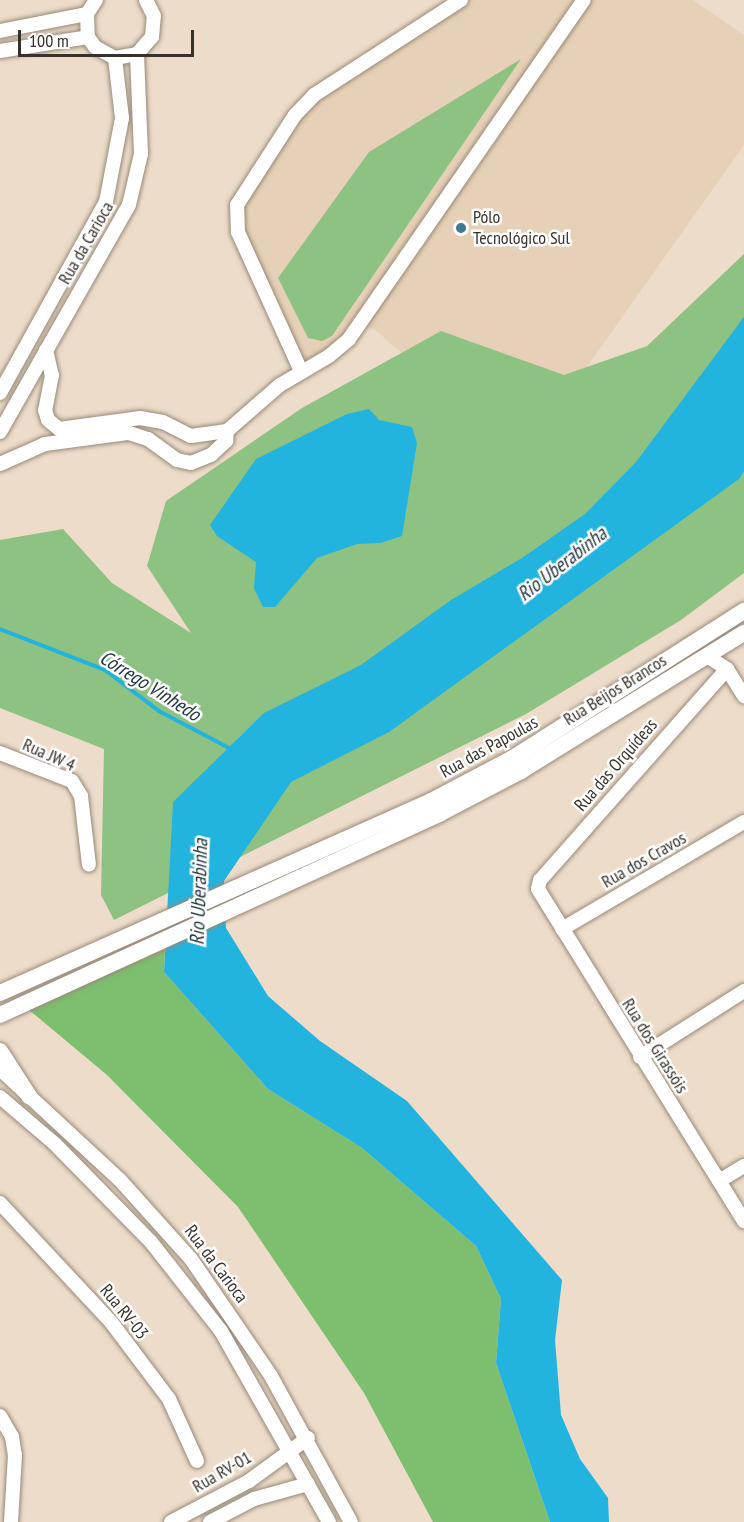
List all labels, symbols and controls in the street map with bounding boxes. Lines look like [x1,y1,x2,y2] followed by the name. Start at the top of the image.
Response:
[21,18,196,56] scale bar
[29,29,69,52] text: 100 m
[54,198,118,288] street label: Rua da Carioca
[473,207,570,250] place label: Pólo Tecnológico Sul
[454,221,468,235] marker: Pólo Tecnológico Sul
[513,522,611,606] water label: Rio Uberabinha
[95,645,205,727] water label: Córrego Vinhedo
[560,650,670,730] street label: Rua Beijos Brancos
[436,711,542,783] street label: Rua das Papoulas
[570,714,662,816] street label: Rua das Orquídeas
[19,734,79,776] street label: Rua JW 4
[598,827,690,893] street label: Rua dos Cravos
[185,838,213,946] water label: Rio Uberabinha
[617,995,693,1097] street label: Rua dos Girassóis
[180,1221,252,1307] street label: Rua da Carioca
[95,1280,153,1344] street label: Rua RV-03
[189,1447,255,1497] street label: Rua RV-01

